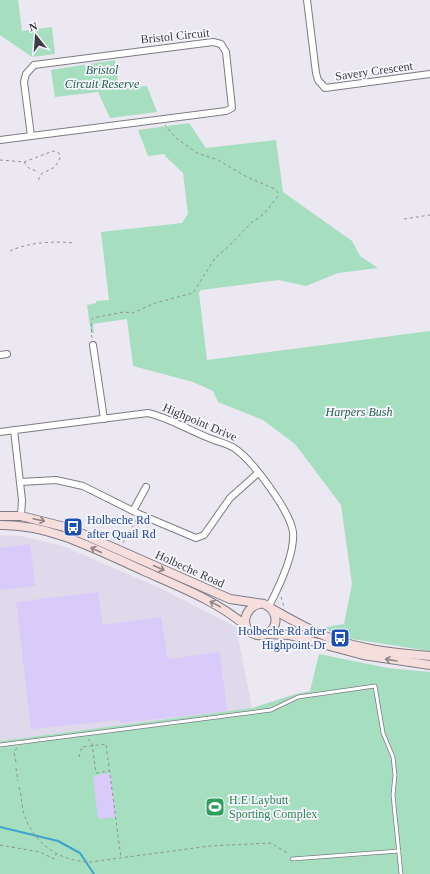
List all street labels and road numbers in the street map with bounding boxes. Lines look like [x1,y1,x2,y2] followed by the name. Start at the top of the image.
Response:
[140,25,211,47] street label: Bristol Circuit
[334,59,414,83] street label: Savery Crescent
[161,400,239,444] street label: Highpoint Drive
[153,547,227,591] street label: Holbeche Road

